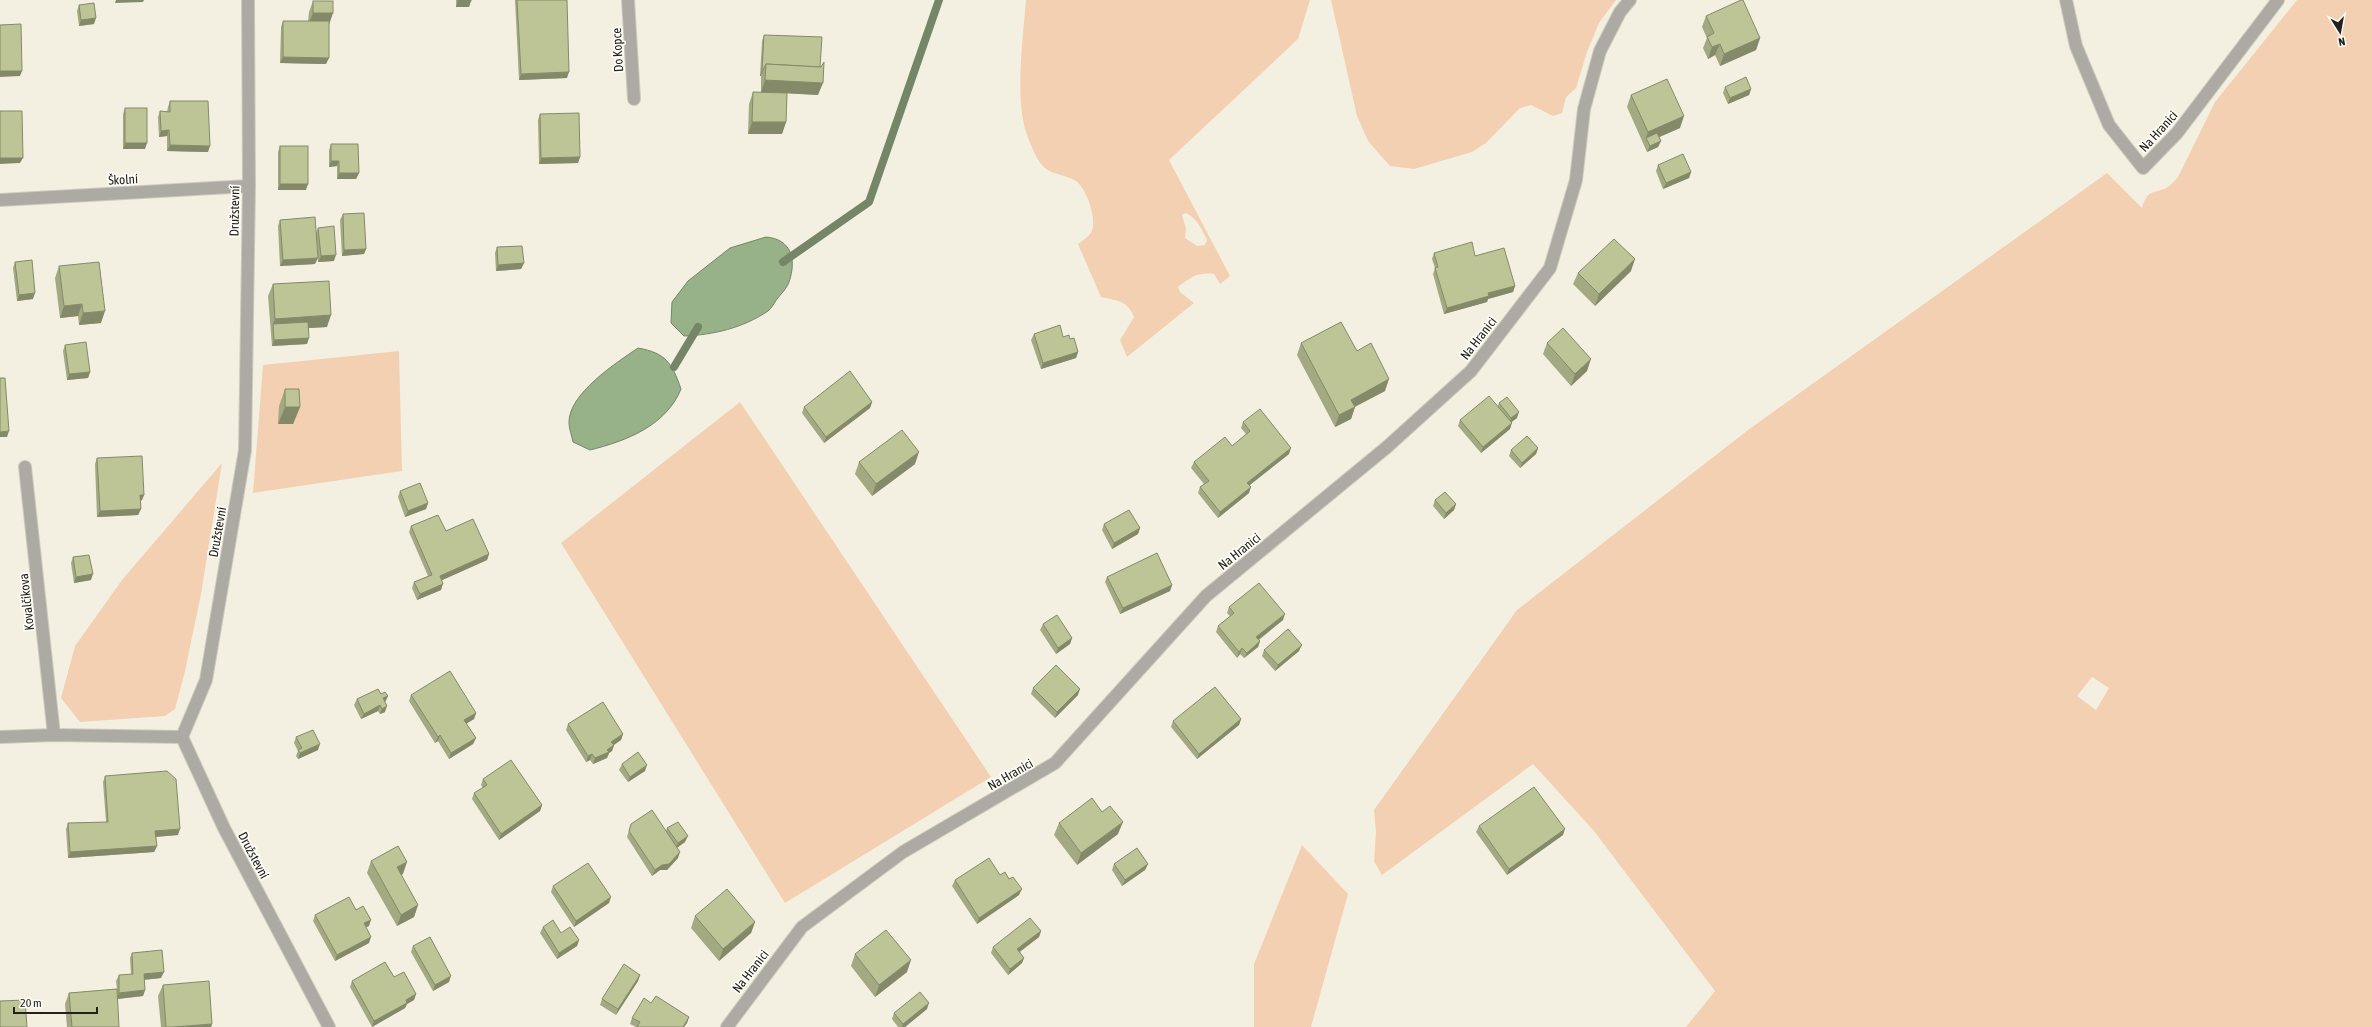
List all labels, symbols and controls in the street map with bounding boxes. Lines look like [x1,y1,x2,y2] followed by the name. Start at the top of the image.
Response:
[2320,12,2360,52] north arrow
[609,27,626,72] street label: Do Kopce
[2338,35,2346,48] text: N
[2136,108,2181,155] street label: Na Hranici
[108,171,138,188] street label: Školní
[227,186,242,236] street label: Družstevní
[1457,314,1500,363] street label: Na Hranici
[206,506,229,558] street label: Družstevní
[1215,530,1263,573] street label: Na Hranici
[16,573,37,631] street label: Kovalčíkova
[985,755,1036,793] street label: Na Hranici
[235,829,272,881] street label: Družstevní
[729,947,772,996] street label: Na Hranici
[14,989,97,1015] scale bar
[20,996,42,1010] text: 20 m

